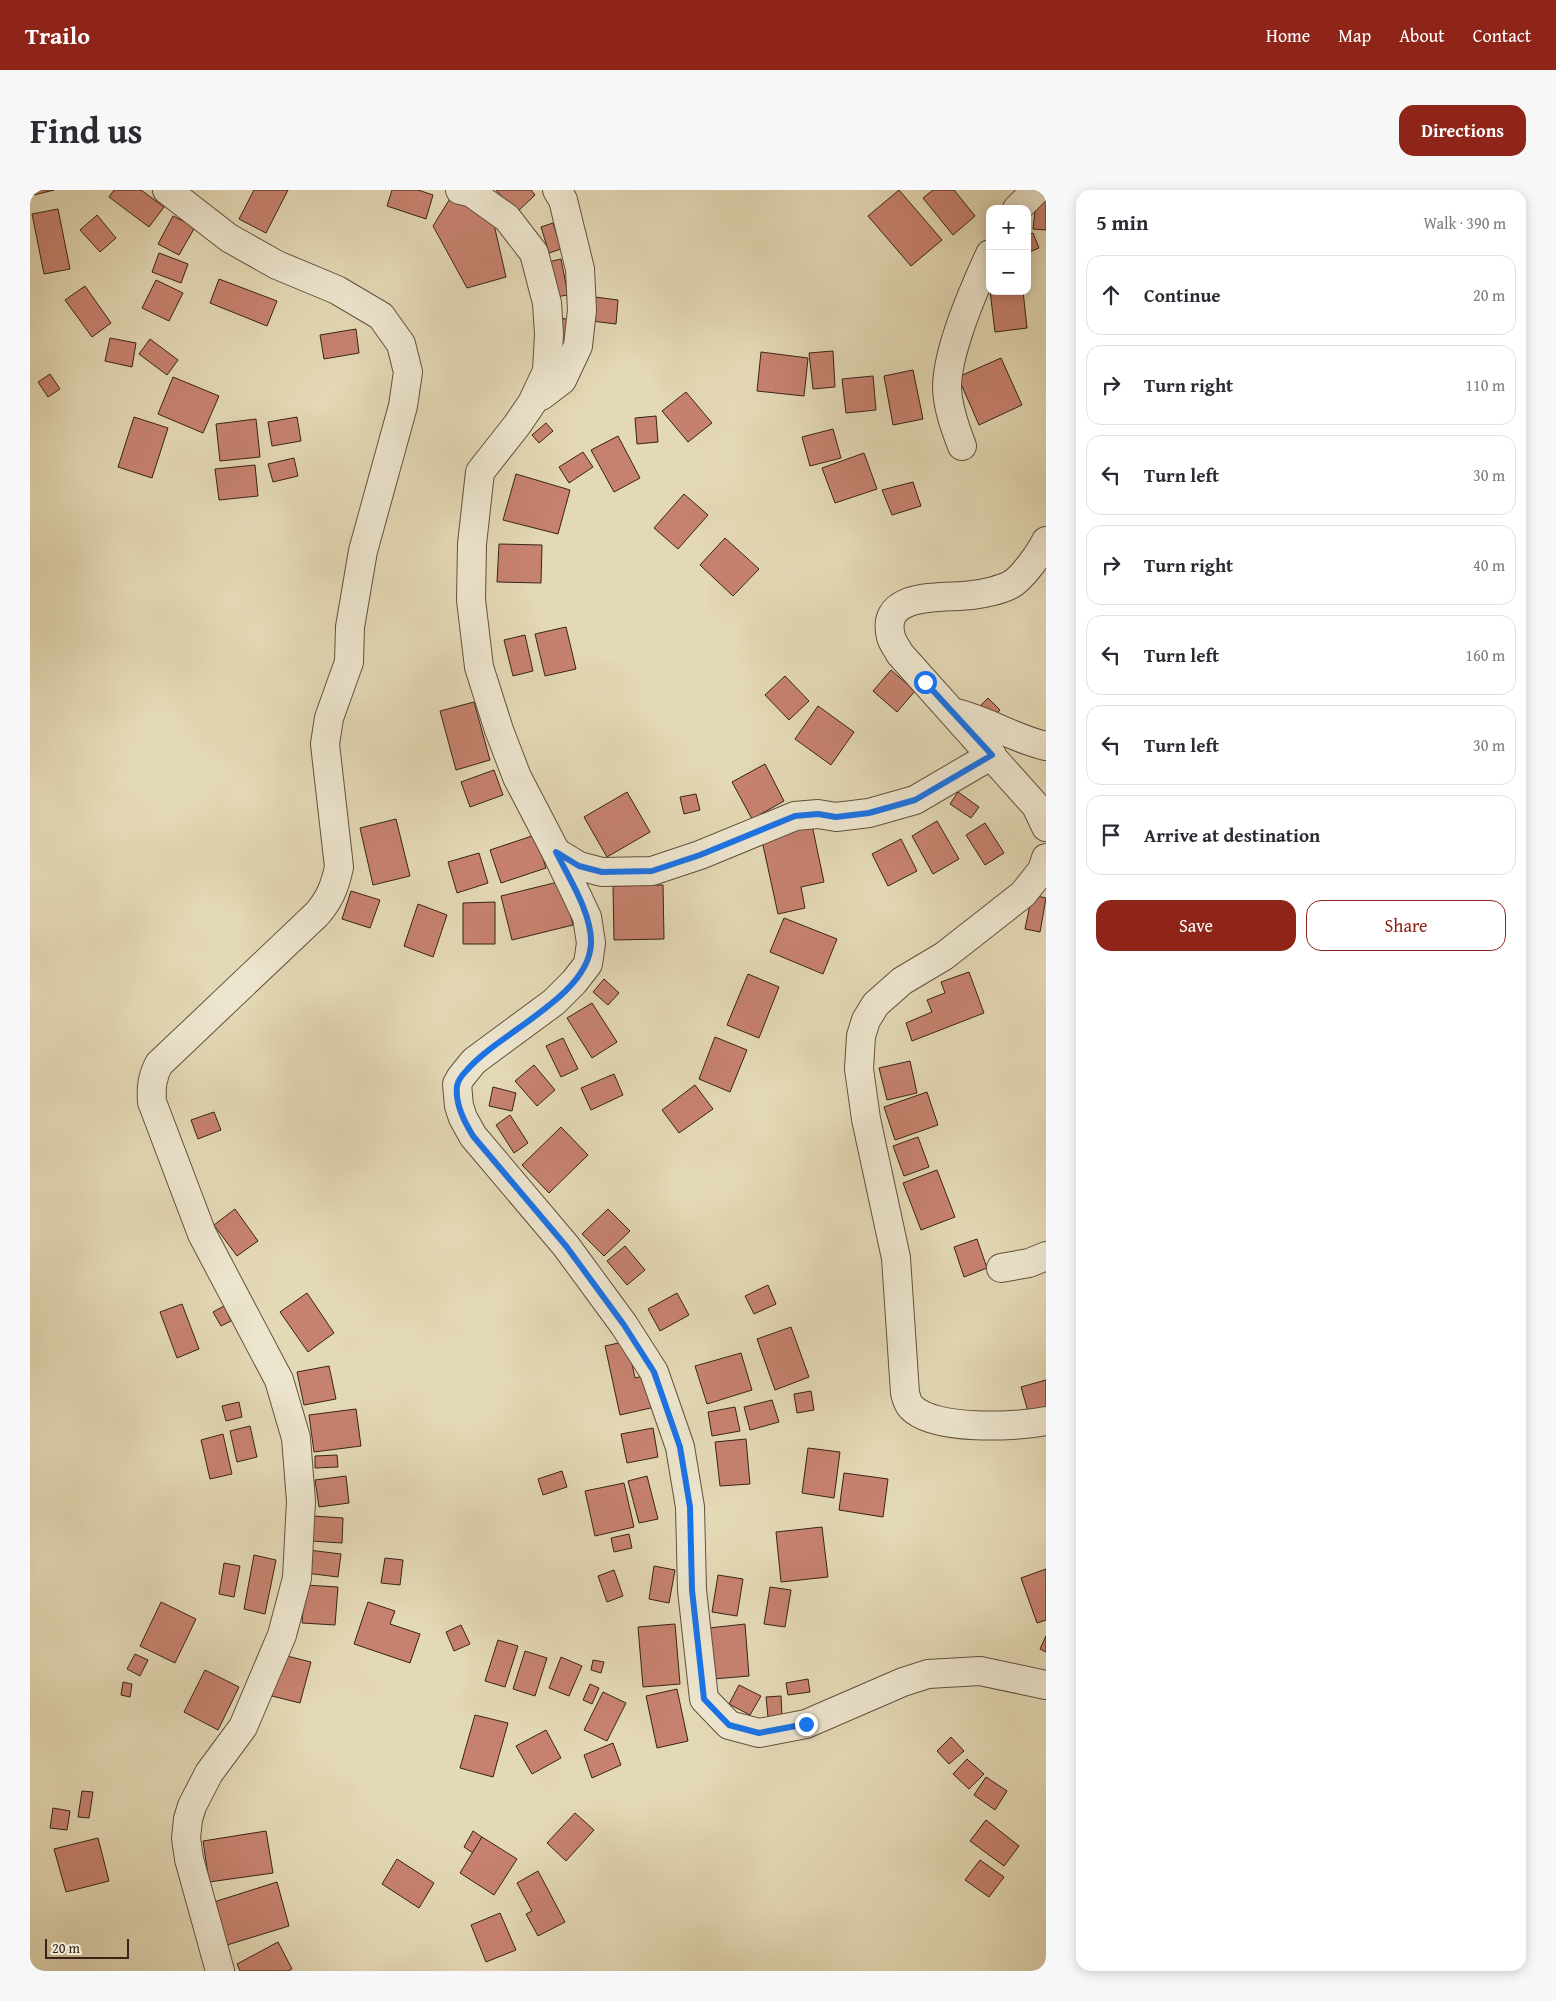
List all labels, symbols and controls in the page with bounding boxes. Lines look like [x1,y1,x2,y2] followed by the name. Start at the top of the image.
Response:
[25,18,90,53] text: Trailo
[1266,22,1310,49] text: Home
[1338,22,1371,49] text: Map
[1399,22,1445,49] text: About
[1473,22,1531,49] text: Contact
[30,105,143,156] text: Find us
[1399,105,1526,156] button: Directions
[986,205,1031,295] map controls
[986,205,1031,250] button: +
[1096,207,1148,238] text: 5 min
[1423,211,1506,235] text: Walk · 390 m
[986,250,1031,295] button: −
[1097,281,1125,309] icon: ahead
[1144,281,1221,309] text: Continue
[1473,283,1505,307] text: 20 m
[1097,371,1125,399] icon: right
[1144,371,1233,399] text: Turn right
[1465,373,1505,397] text: 110 m
[1097,461,1125,489] icon: left
[1144,461,1219,489] text: Turn left
[1473,463,1505,487] text: 30 m
[1097,551,1125,579] icon: right
[1144,551,1233,579] text: Turn right
[1473,553,1505,577] text: 40 m
[1097,641,1125,669] icon: left
[1144,641,1219,669] text: Turn left
[1465,643,1505,667] text: 160 m
[914,671,937,694] route start
[1097,731,1125,759] icon: left
[1144,731,1219,759] text: Turn left
[1473,733,1505,757] text: 30 m
[1097,821,1125,849] icon: arrive
[1144,821,1320,849] text: Arrive at destination
[1096,900,1296,951] button: Save
[1306,900,1506,951] button: Share
[795,1713,818,1736] route end
[45,1936,129,1959] scale bar
[52,1938,80,1958] text: 20 m

